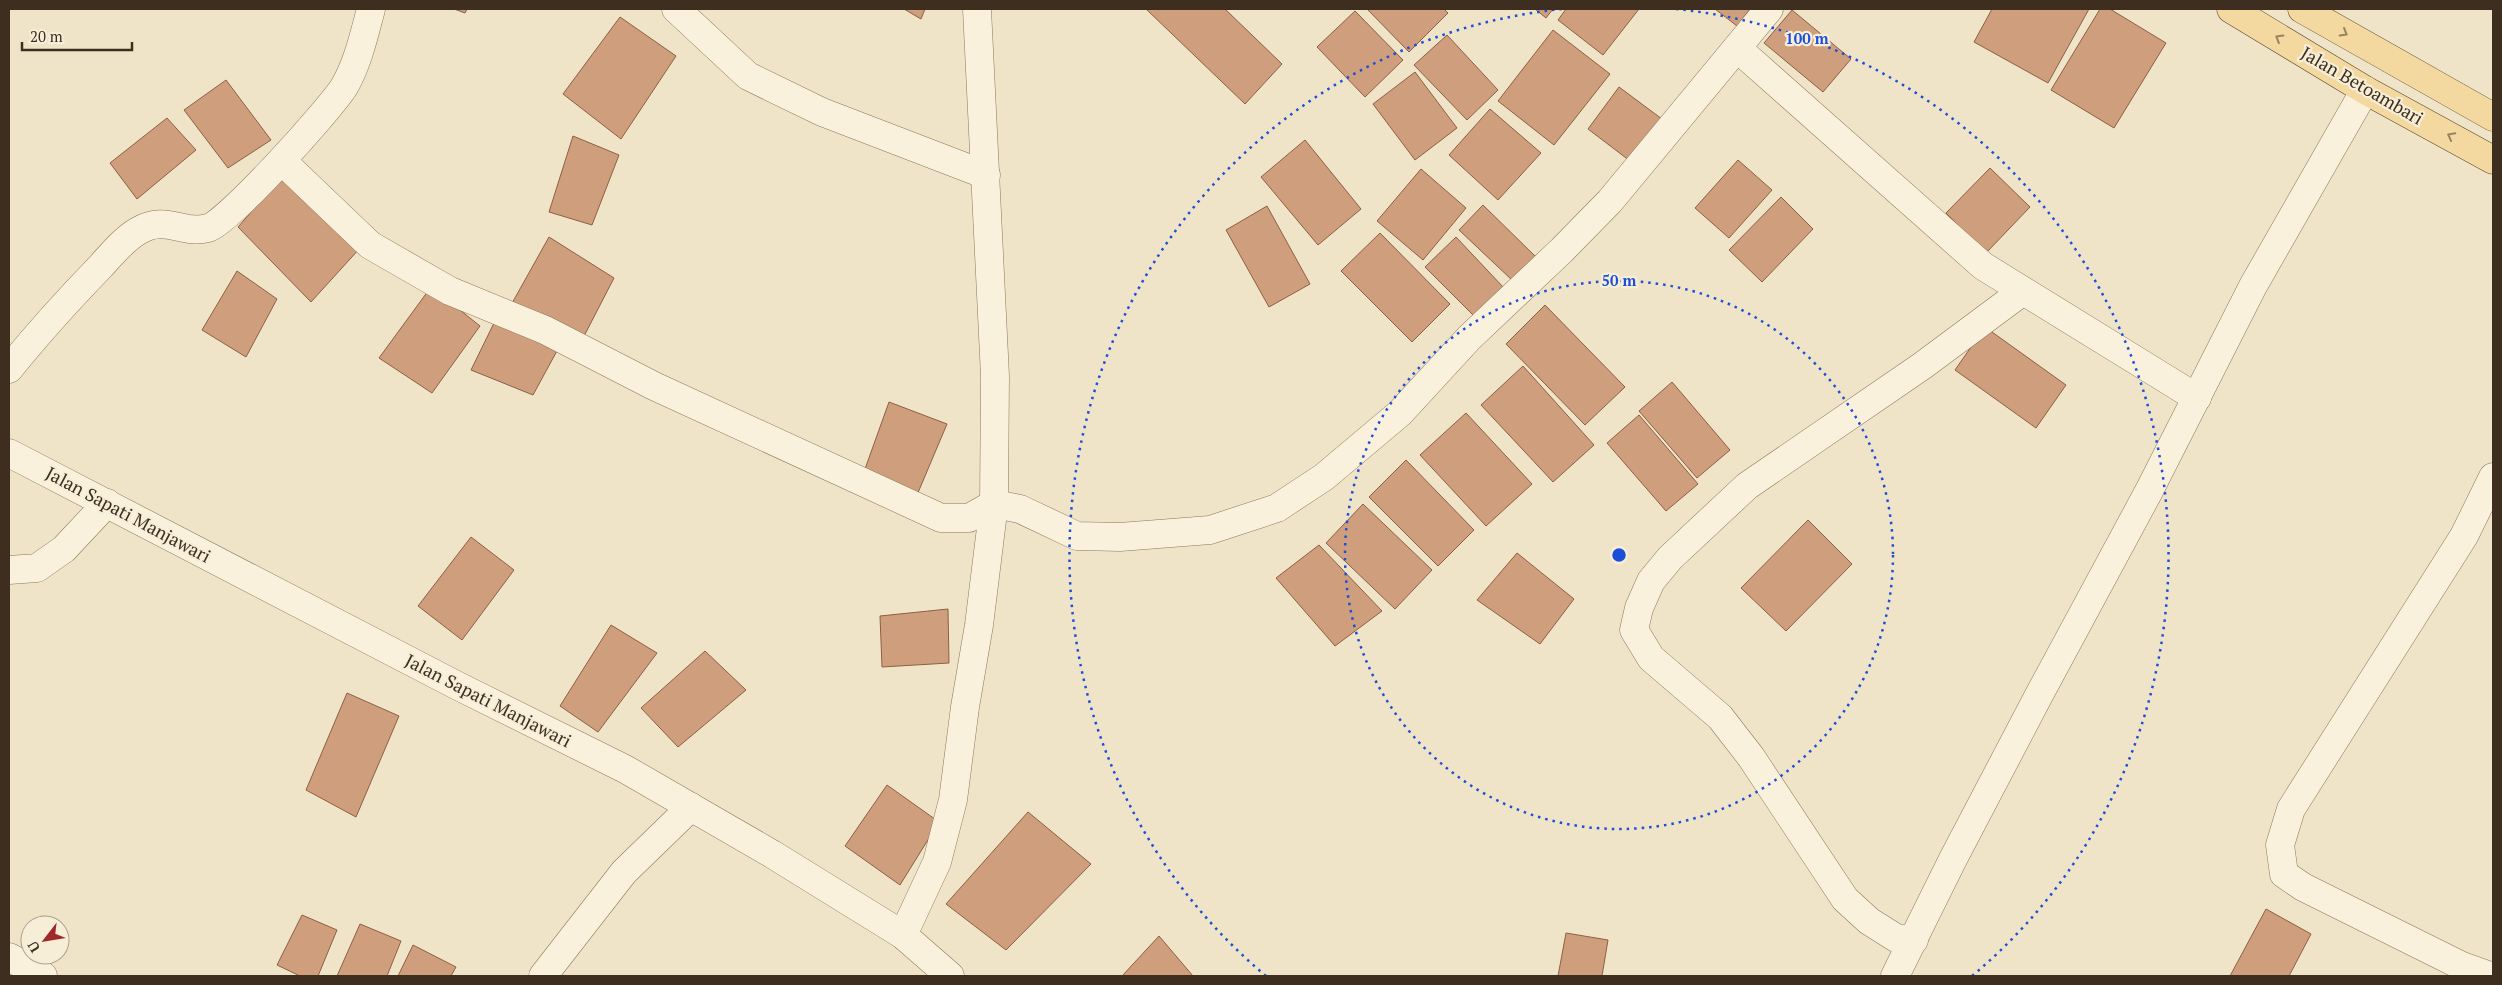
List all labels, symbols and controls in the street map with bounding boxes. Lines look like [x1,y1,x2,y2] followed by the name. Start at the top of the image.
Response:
[22,20,132,52] scale bar
[30,26,63,46] text: 20 m
[2339,26,2348,36] one-way arrow
[1785,28,1829,48] text: 100 m
[2276,35,2285,44] one-way arrow
[2297,40,2428,130] street label: Jalan Betoambari
[2447,132,2456,142] one-way arrow
[1602,270,1637,290] text: 50 m
[42,460,215,568] street label: Jalan Sapati Manjawari
[1610,546,1628,564] centre of rings
[401,648,576,752] street label: Jalan Sapati Manjawari
[20,915,70,965] north arrow
[23,938,44,956] text: U

